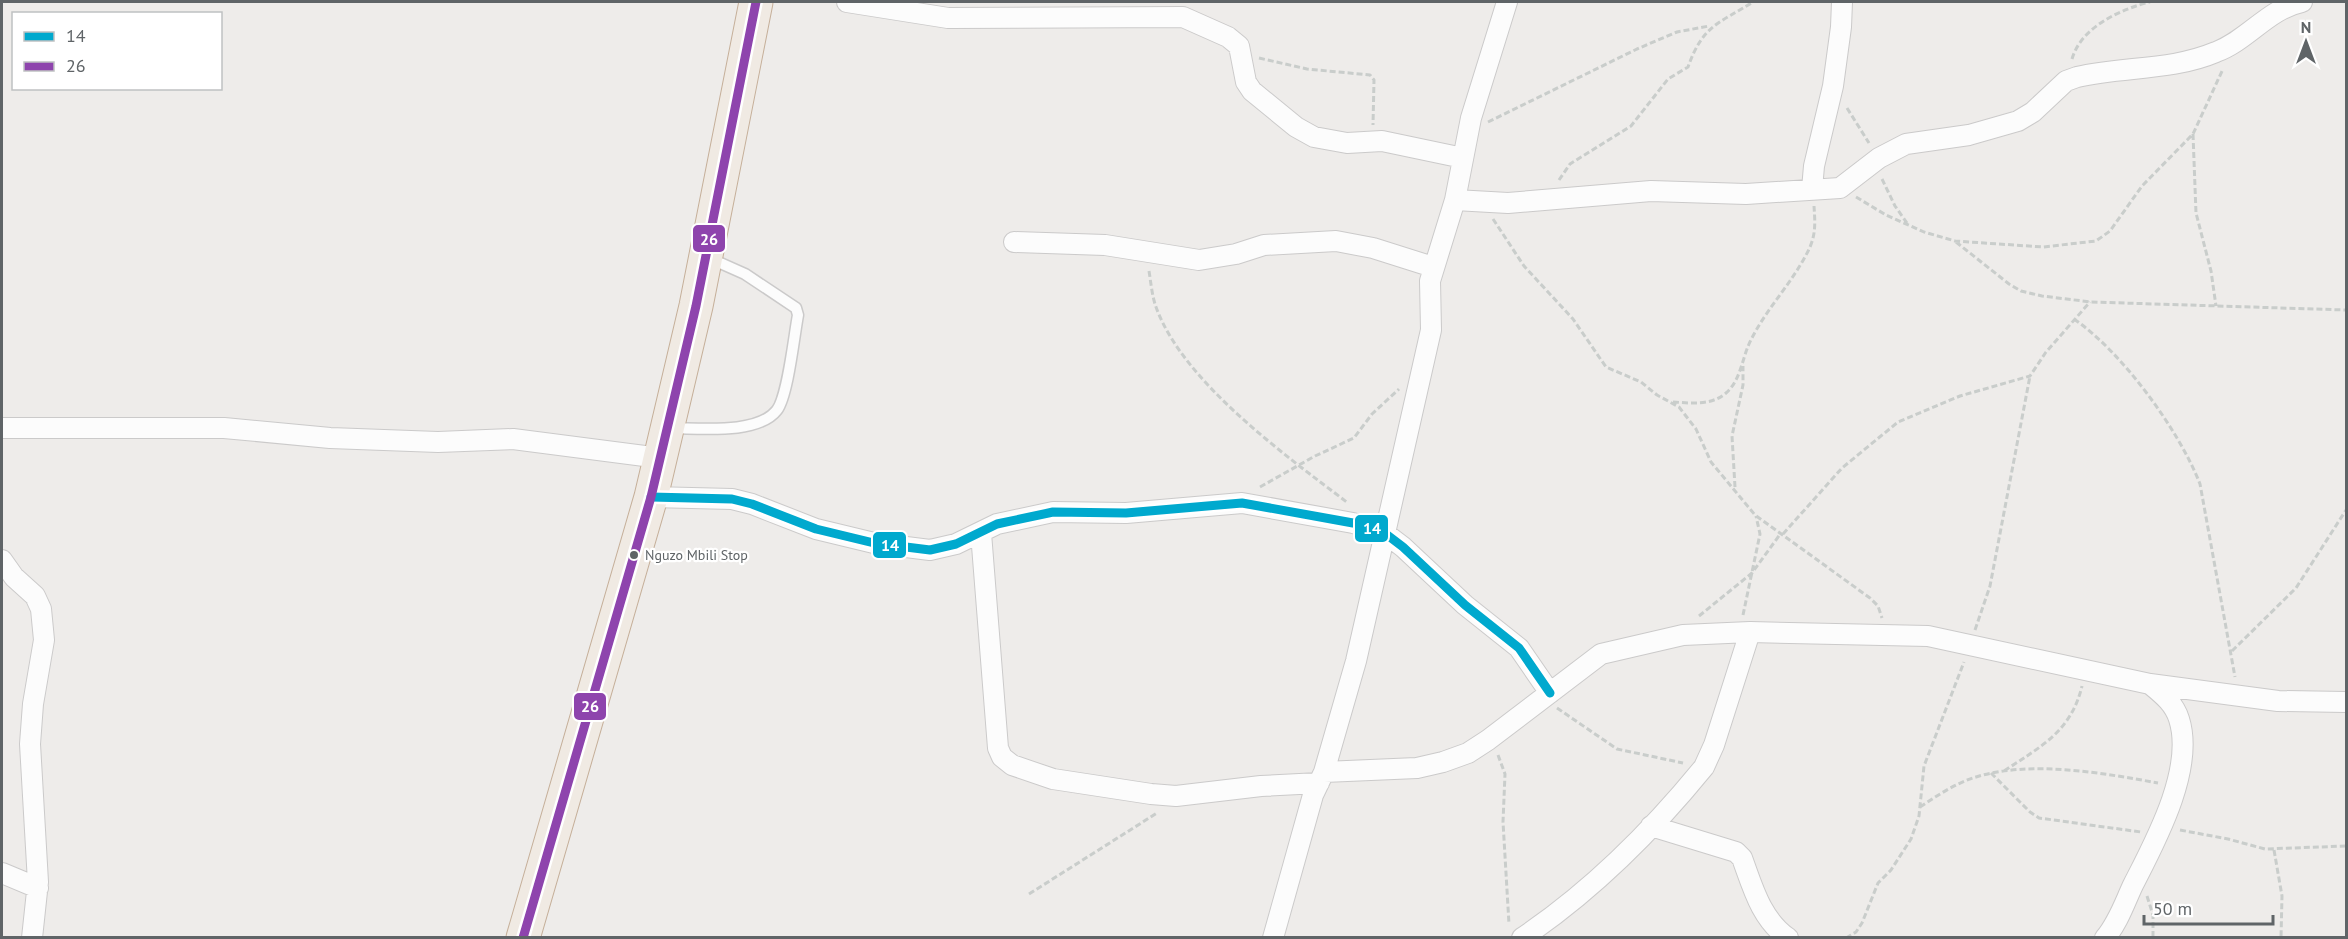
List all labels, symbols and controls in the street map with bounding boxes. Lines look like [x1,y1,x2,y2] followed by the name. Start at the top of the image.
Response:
[12,12,222,90] legend
[2276,12,2336,72] north arrow
[2301,17,2311,37] text: N
[66,24,86,47] text: 14
[66,54,86,77] text: 26
[692,224,726,253] line badge: 26
[700,229,718,249] text: 26
[1354,514,1389,543] line badge: 14
[1363,518,1381,538] text: 14
[872,531,907,559] line badge: 14
[881,535,899,555] text: 14
[645,546,748,564] place label: Nguzo Mbili Stop
[628,549,640,561] marker: Nguzo Mbili Stop
[573,692,607,721] line badge: 26
[581,696,599,716] text: 26
[2144,888,2273,926] scale bar
[2153,897,2192,920] text: 50 m

